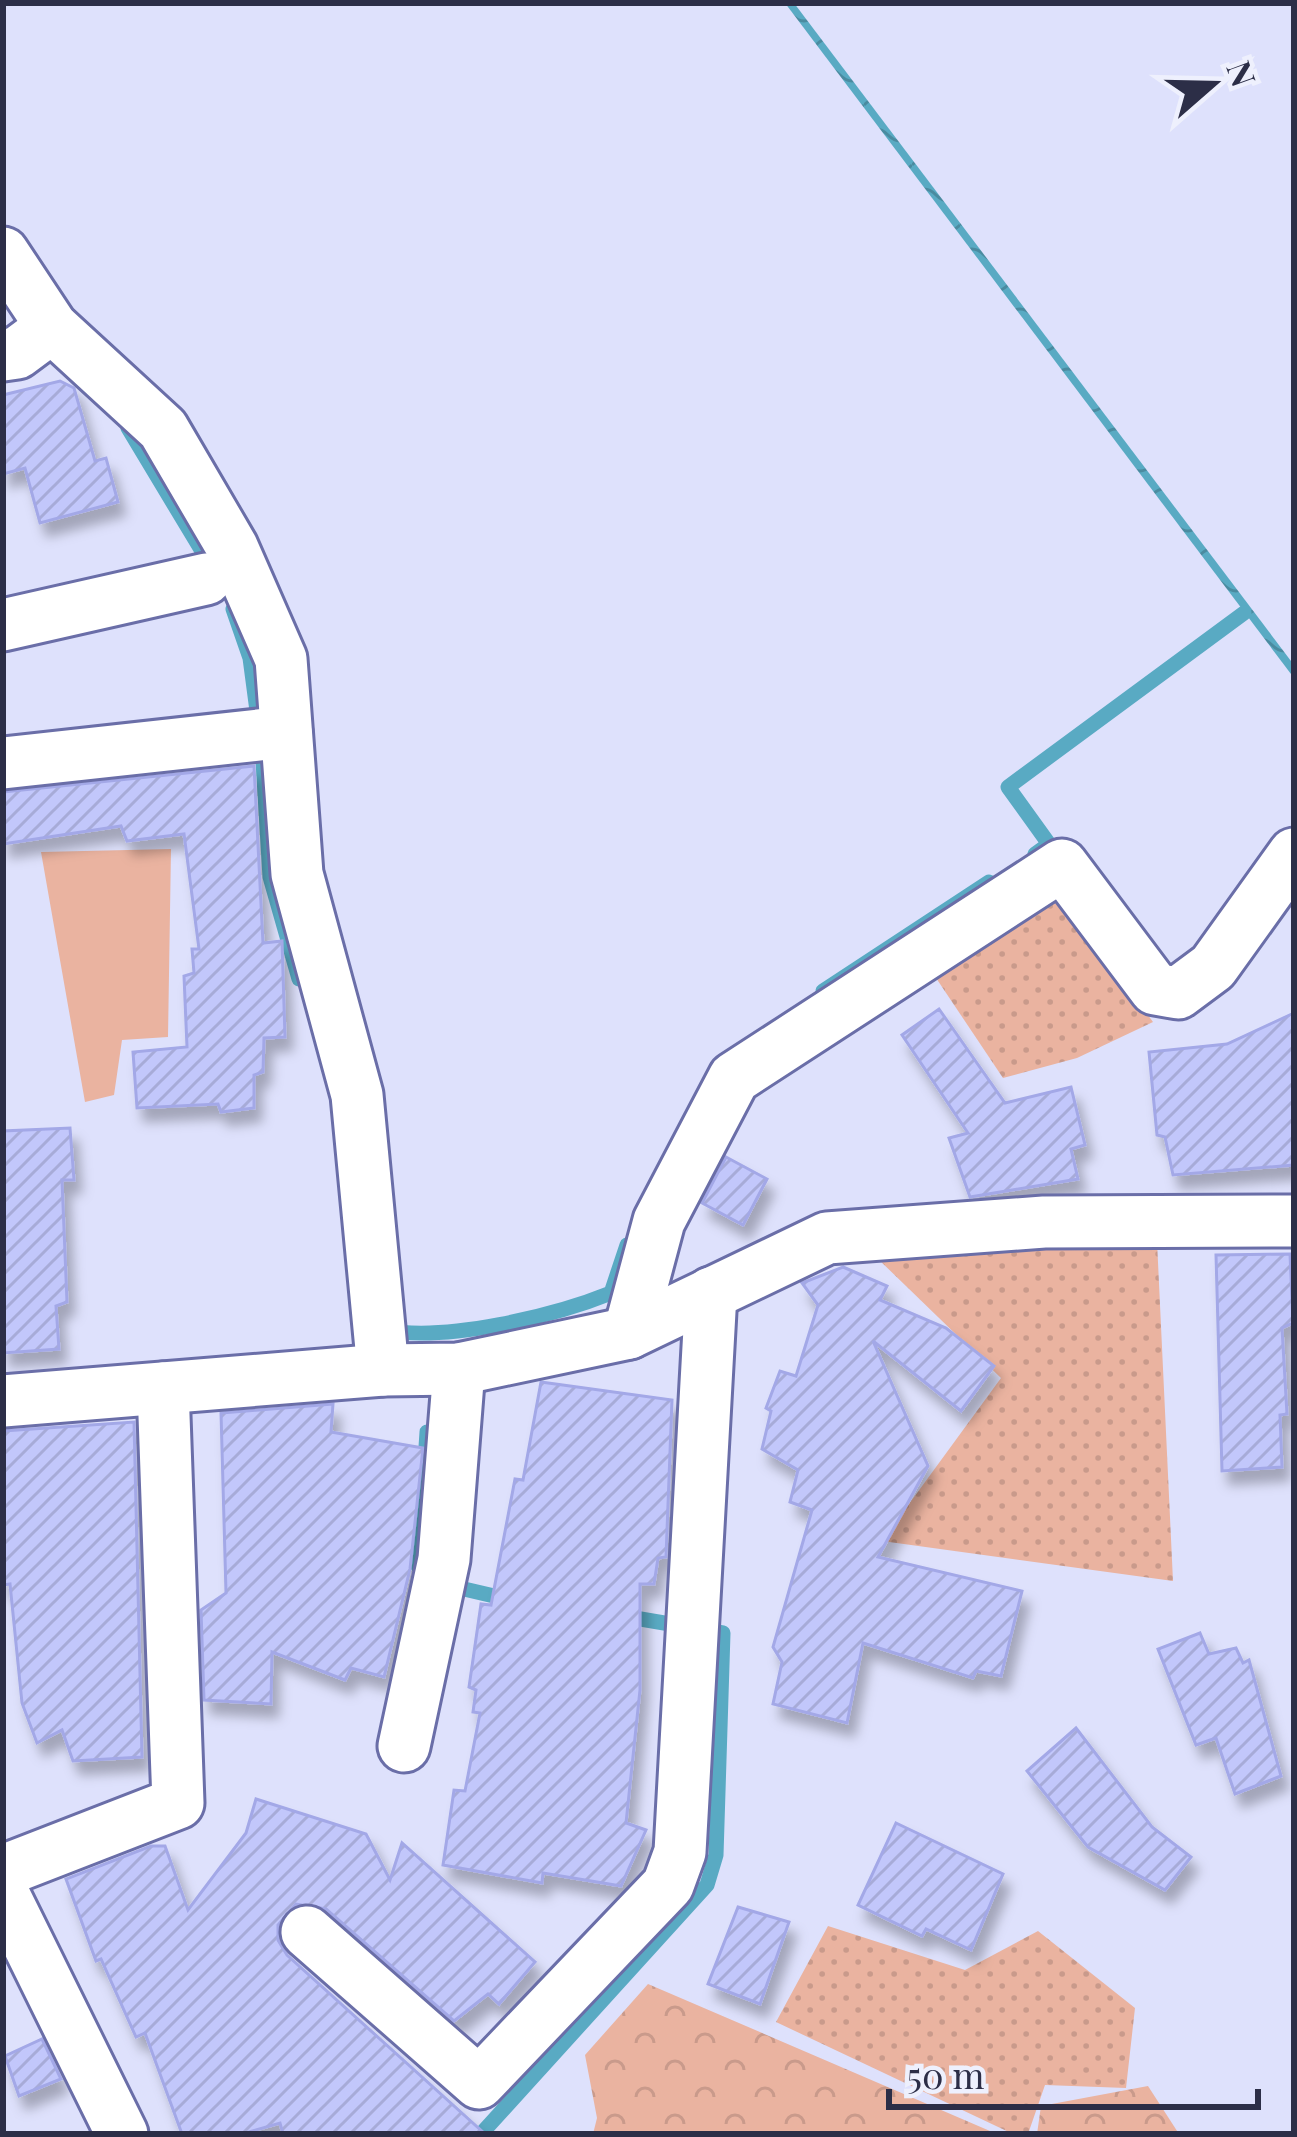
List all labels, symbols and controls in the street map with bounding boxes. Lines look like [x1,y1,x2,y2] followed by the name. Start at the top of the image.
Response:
[1153,24,1273,144] north arrow
[1218,54,1268,92] text: N
[889,2035,1258,2109] scale bar
[907,2050,985,2098] text: 50 m

